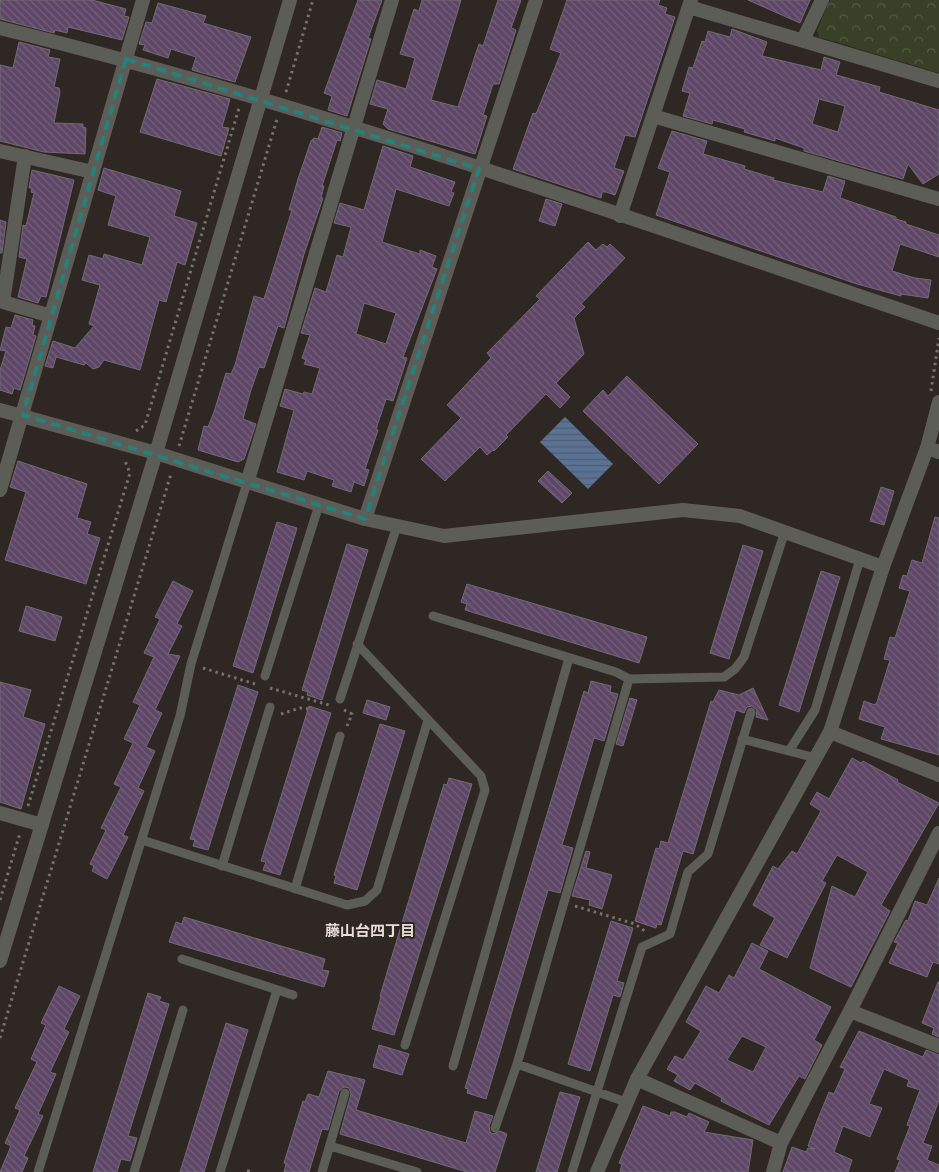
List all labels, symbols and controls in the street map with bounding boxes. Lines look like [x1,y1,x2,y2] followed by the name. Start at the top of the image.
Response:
[325,920,415,940] district label: 藤山台四丁目

